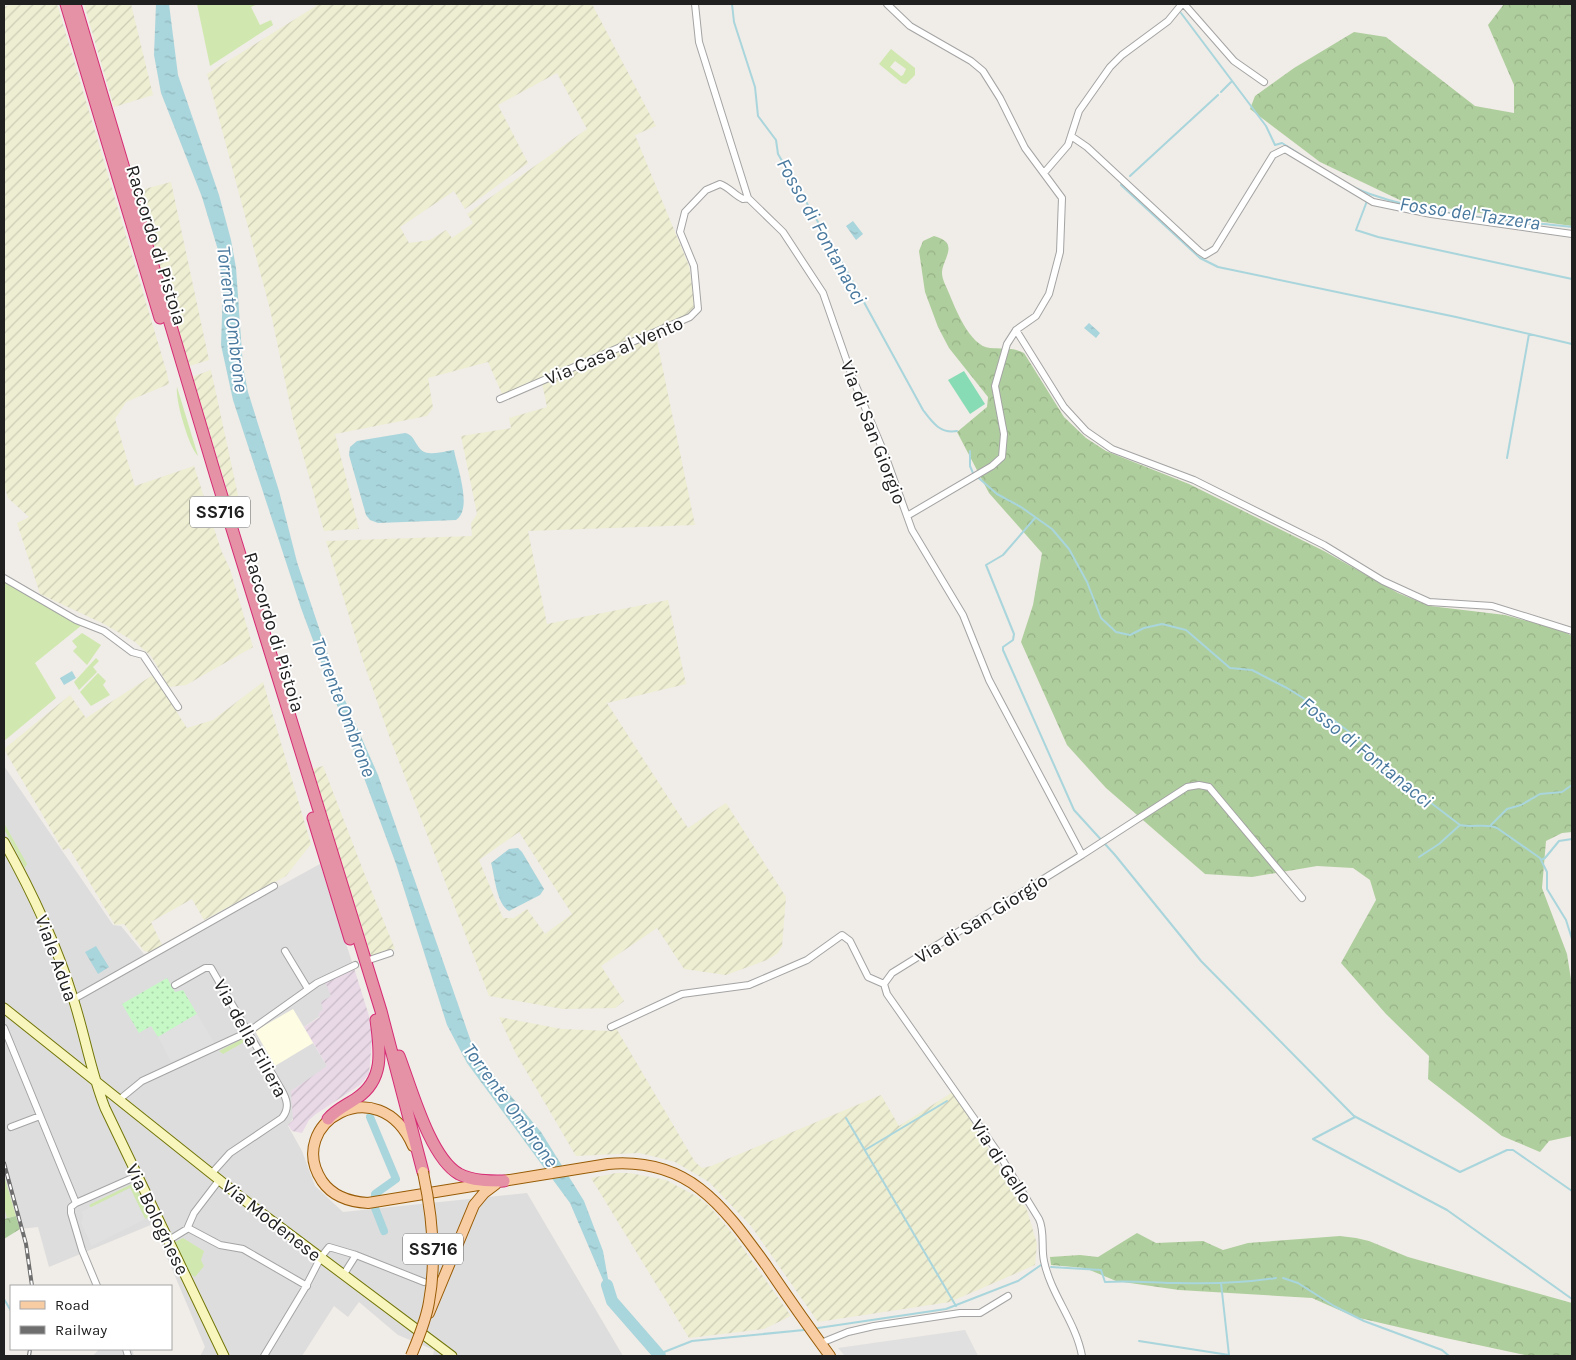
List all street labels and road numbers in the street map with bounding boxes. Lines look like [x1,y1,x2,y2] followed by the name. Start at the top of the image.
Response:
[121,163,191,328] street label: Raccordo di Pistoia
[542,312,687,390] street label: Via Casa al Vento
[836,357,911,507] street label: Via di San Giorgio
[190,497,250,528] road number: SS716
[239,550,309,715] street label: Raccordo di Pistoia
[911,869,1052,969] street label: Via di San Giorgio
[30,912,82,1005] street label: Viale Adua
[209,976,292,1101] street label: Via della Filiera
[966,1115,1036,1208] street label: Via di Gello
[121,1160,193,1279] street label: Via Bolognese
[217,1175,325,1266] street label: Via Modenese
[403,1234,463,1264] road number: SS716

